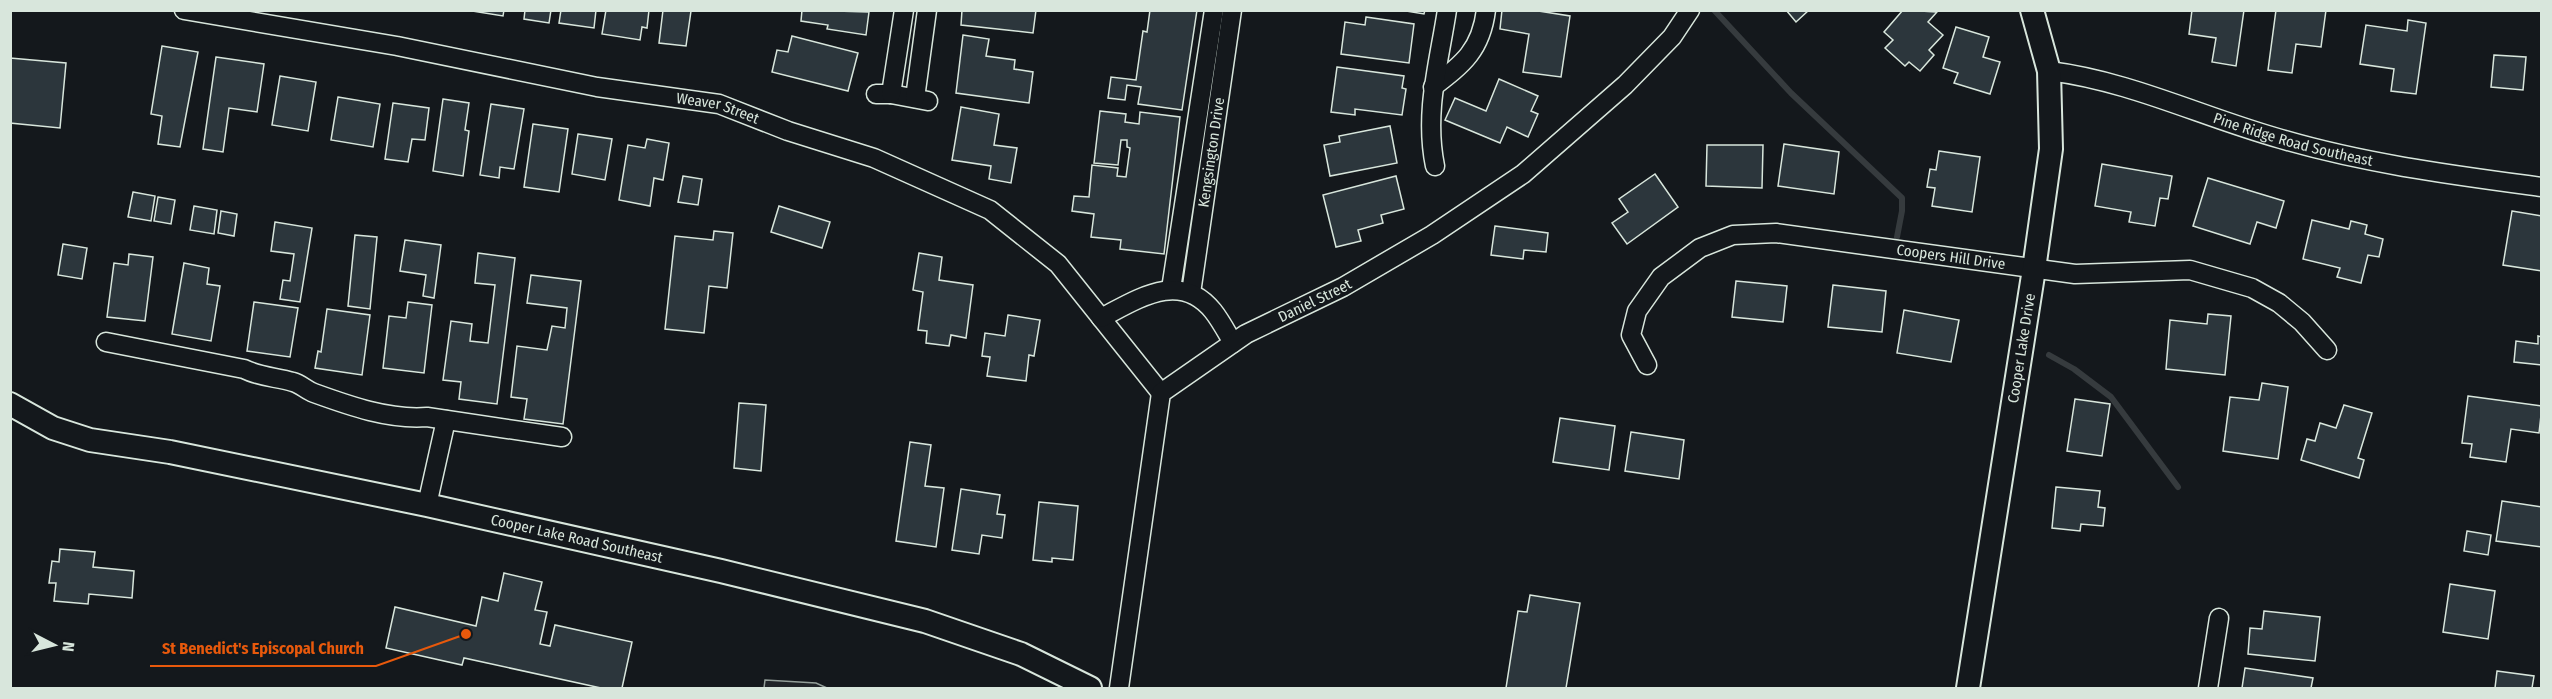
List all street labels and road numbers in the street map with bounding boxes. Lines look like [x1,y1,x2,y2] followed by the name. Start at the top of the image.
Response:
[675,89,762,128] street label: Weaver Street
[1194,96,1228,209] street label: Kengsington Drive
[2211,109,2374,170] street label: Pine Ridge Road Southeast
[1895,241,2006,273] street label: Coopers Hill Drive
[1275,275,1355,326] street label: Daniel Street
[2004,292,2039,404] street label: Cooper Lake Drive
[489,511,665,567] street label: Cooper Lake Road Southeast

